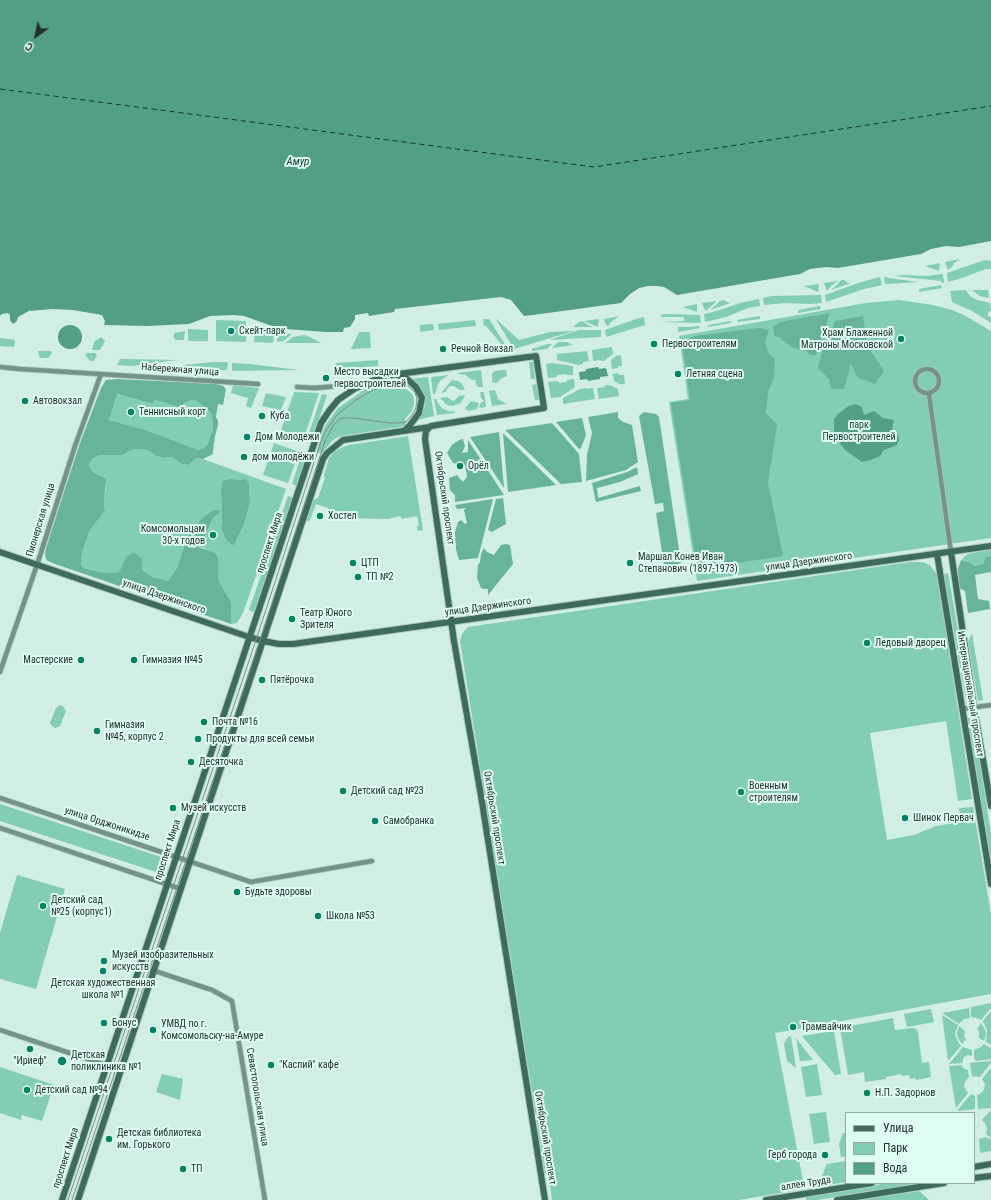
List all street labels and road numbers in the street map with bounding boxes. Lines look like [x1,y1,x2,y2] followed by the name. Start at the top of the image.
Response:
[141,361,219,379] street label: Набережная улица
[431,450,457,546] street label: Октябрьский проспект
[24,482,58,558] street label: Пионерская улица
[255,511,285,575] street label: проспект Мира
[765,550,853,574] street label: улица Дзержинского
[121,577,207,617] street label: улица Дзержинского
[444,595,532,619] street label: улица Дзержинского
[954,630,986,758] street label: Интернациональный проспект
[481,770,507,866] street label: Октябрьский проспект
[63,805,151,843] street label: улица Орджоникидзе
[153,818,183,882] street label: проспект Мира
[243,1047,271,1147] street label: Севастопольская улица
[532,1090,558,1186] street label: Октябрьский проспект
[51,1126,81,1190] street label: проспект Мира
[780,1174,832,1194] street label: аллея Труда

